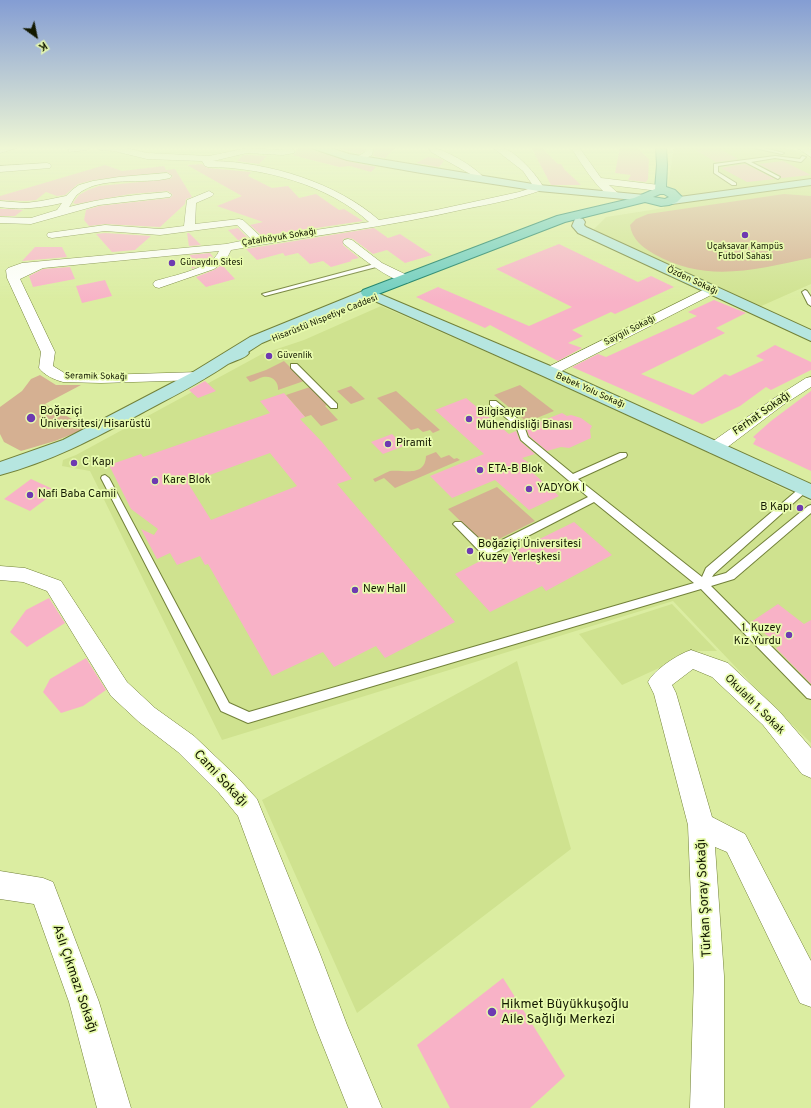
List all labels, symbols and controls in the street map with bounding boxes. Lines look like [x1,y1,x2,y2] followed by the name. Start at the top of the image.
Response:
[16,16,56,56] north arrow
[35,38,50,54] text: K
[241,227,317,249] street label: Çatalhöyuk Sokağı
[740,230,750,240] marker: Uçaksavar Kampüs Futbol Sahası
[707,242,783,263] place label: Uçaksavar Kampüs Futbol Sahası
[167,258,177,268] marker: Günaydın Sitesi
[180,258,243,268] place label: Günaydın Sitesi
[665,264,719,298] street label: Özden Sokağı
[271,293,379,345] street label: Hisarüstü Nispetiye Caddesi
[603,313,657,349] street label: Saygılı Sokağı
[264,351,274,361] marker: Güvenlik
[277,351,312,361] place label: Güvenlik
[65,371,127,383] street label: Seramik Sokağı
[554,371,626,411] street label: Bebek Yolu Sokağı
[731,389,793,439] street label: Ferhat Sokağı
[40,405,151,431] place label: Boğaziçi Üniversitesi/Hisarüstü
[477,406,572,432] place label: Bilgisayar Mühendisliği Binası
[25,412,37,424] marker: Boğaziçi Üniversitesi/Hisarüstü
[464,414,474,424] marker: Bilgisayar Mühendisliği Binası
[396,437,432,451] place label: Piramit
[383,439,393,449] marker: Piramit
[82,456,114,470] place label: C Kapı
[69,458,79,468] marker: C Kapı
[488,463,543,477] place label: ETA-B Blok
[475,465,485,475] marker: ETA-B Blok
[163,474,211,488] place label: Kare Blok
[150,476,160,486] marker: Kare Blok
[537,482,585,496] place label: YADYOK I
[524,484,534,494] marker: YADYOK I
[38,488,116,502] place label: Nafi Baba Camii
[25,490,35,500] marker: Nafi Baba Camii
[760,501,792,515] place label: B Kapı
[795,503,805,513] marker: B Kapı
[478,538,581,564] place label: Boğaziçi Üniversitesi Kuzey Yerleşkesi
[465,546,475,556] marker: Boğaziçi Üniversitesi Kuzey Yerleşkesi
[363,583,406,597] place label: New Hall
[350,585,360,595] marker: New Hall
[734,622,781,648] place label: 1. Kuzey Kız Yurdu
[784,630,794,640] marker: 1. Kuzey Kız Yurdu
[721,672,787,738] street label: Okulaltı 1. Sokak
[190,747,250,811] street label: Cami Sokağı
[694,838,716,958] street label: Türkan Şoray Sokağı
[48,923,100,1035] street label: Aslı Çıkmazı Sokağı
[501,997,629,1028] place label: Hikmet Büyükkuşoğlu Aile Sağlığı Merkezi
[486,1006,498,1018] marker: Hikmet Büyükkuşoğlu Aile Sağlığı Merkezi

